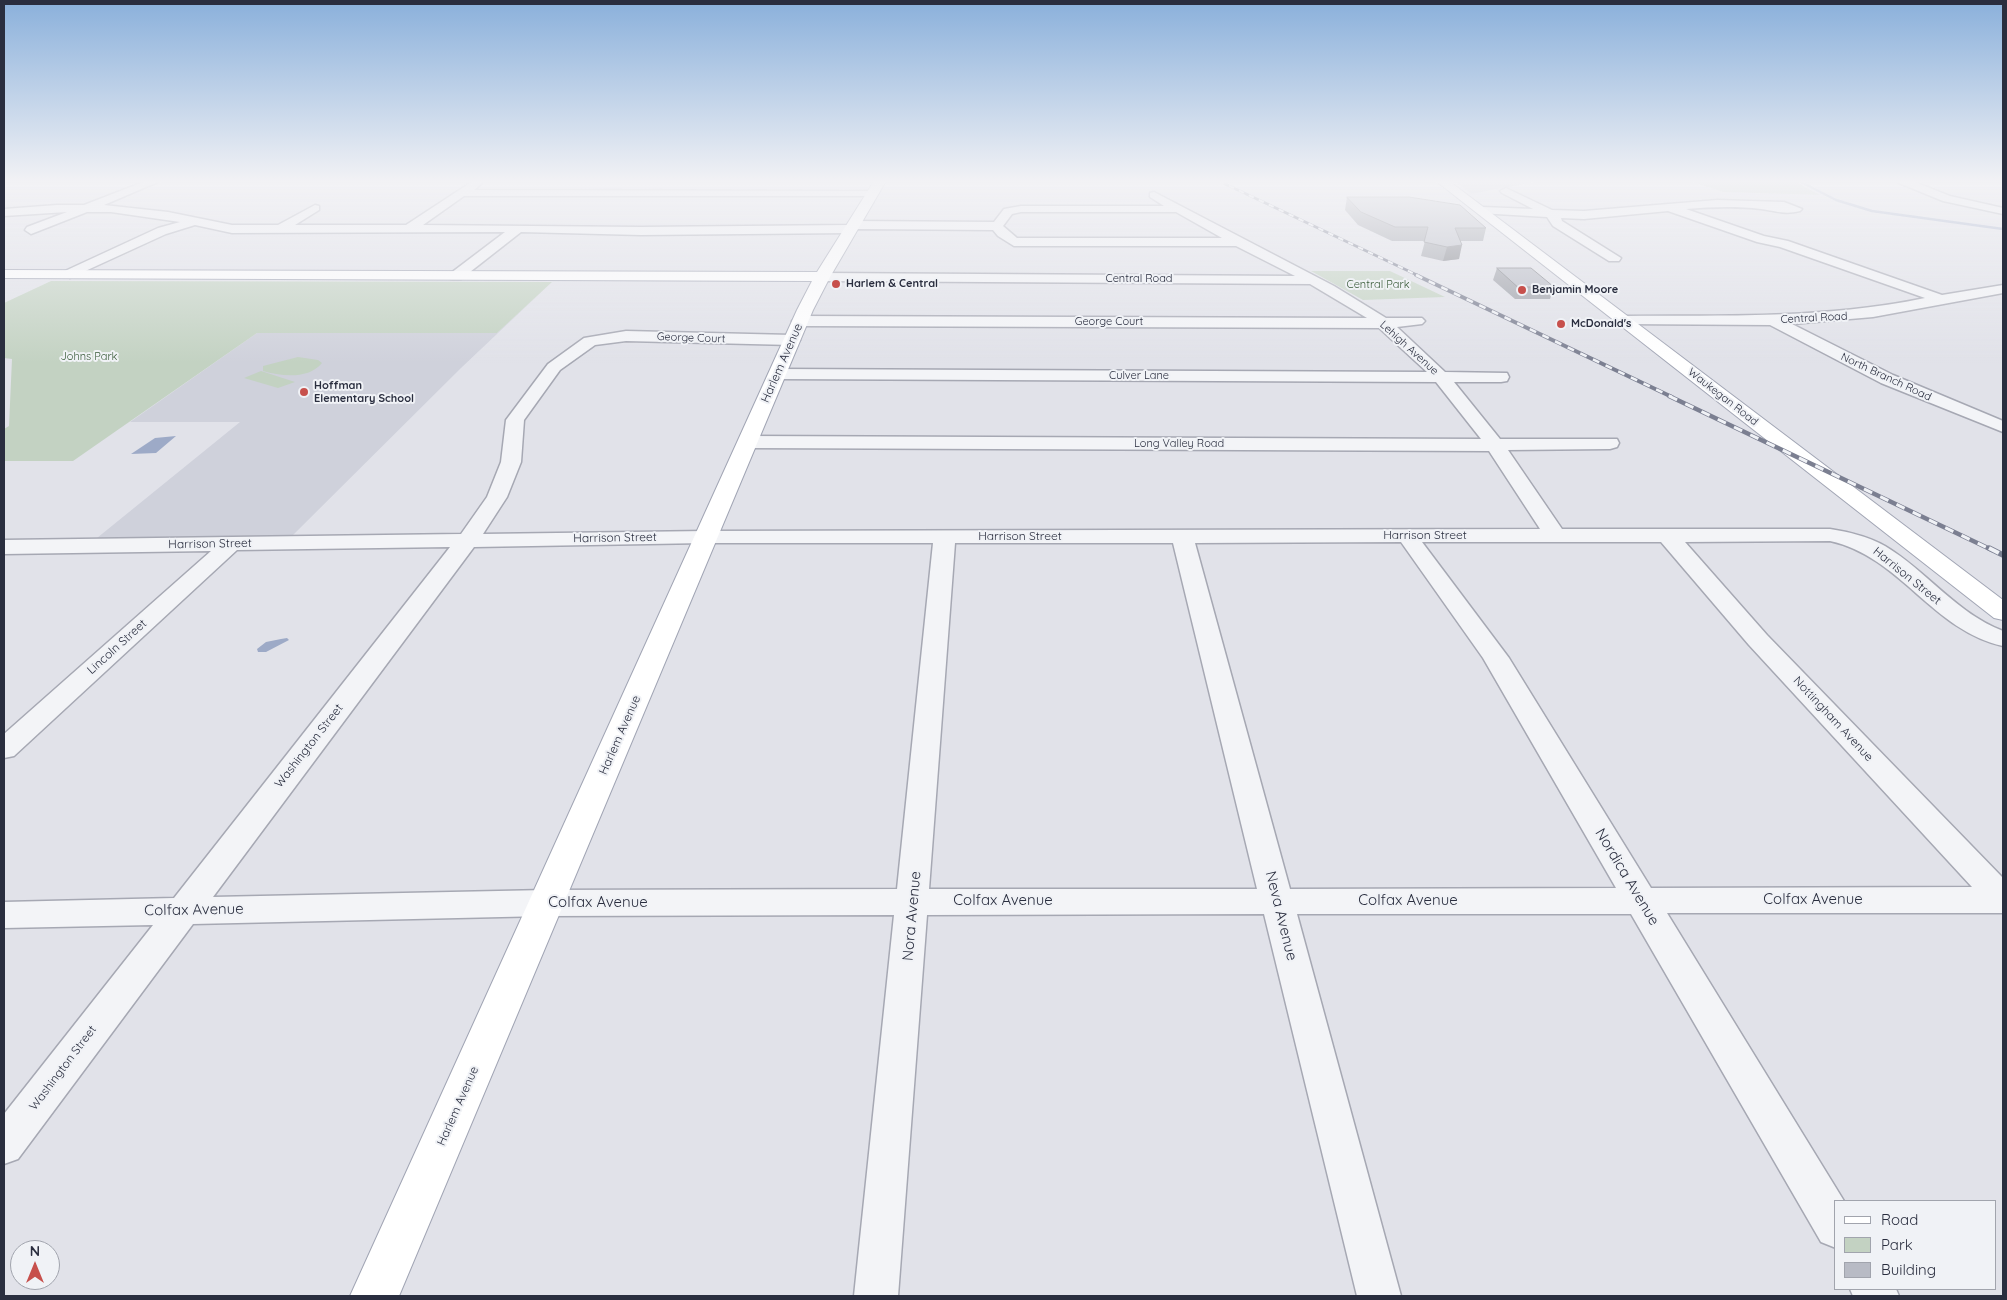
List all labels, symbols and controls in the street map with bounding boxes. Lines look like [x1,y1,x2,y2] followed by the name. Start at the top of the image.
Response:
[1105,272,1173,286] street label: Central Road
[846,277,938,291] place label: Harlem & Central
[830,278,842,290] marker: Harlem & Central
[1346,278,1410,292] park label: Central Park
[1532,283,1618,297] place label: Benjamin Moore
[1516,284,1528,296] marker: Benjamin Moore
[1780,310,1848,326] street label: Central Road
[1075,315,1143,329] street label: George Court
[1571,317,1631,331] place label: McDonald's
[1377,318,1441,378] street label: Lehigh Avenue
[1555,318,1567,330] marker: McDonald's
[758,321,806,405] street label: Harlem Avenue
[657,330,725,346] street label: George Court
[61,350,117,364] park label: Johns Park
[1839,350,1933,404] street label: North Branch Road
[1685,366,1761,428] street label: Waukegan Road
[1109,369,1169,383] street label: Culver Lane
[314,379,414,405] place label: Hoffman Elementary School
[298,386,310,398] marker: Hoffman Elementary School
[1134,437,1224,451] street label: Long Valley Road
[1383,528,1467,542] street label: Harrison Street
[978,529,1062,543] street label: Harrison Street
[573,530,657,546] street label: Harrison Street
[168,536,252,552] street label: Harrison Street
[1870,544,1944,608] street label: Harrison Street
[84,617,150,677] street label: Lincoln Street
[1790,674,1876,764] street label: Nottingham Avenue
[596,693,644,777] street label: Harlem Avenue
[272,701,346,791] street label: Washington Street
[1591,825,1663,929] street label: Nordica Avenue
[1261,869,1301,963] street label: Neva Avenue
[899,870,925,962] street label: Nora Avenue
[1763,890,1863,908] street label: Colfax Avenue
[953,891,1053,909] street label: Colfax Avenue
[1358,891,1458,909] street label: Colfax Avenue
[548,893,648,911] street label: Colfax Avenue
[144,900,244,920] street label: Colfax Avenue
[26,1023,100,1113] street label: Washington Street
[434,1064,482,1148] street label: Harlem Avenue
[1834,1200,1997,1290] legend
[1881,1210,1918,1229] text: Road
[1881,1235,1913,1254] text: Park
[10,1240,60,1290] north arrow
[30,1242,40,1260] text: N
[1881,1260,1936,1279] text: Building

